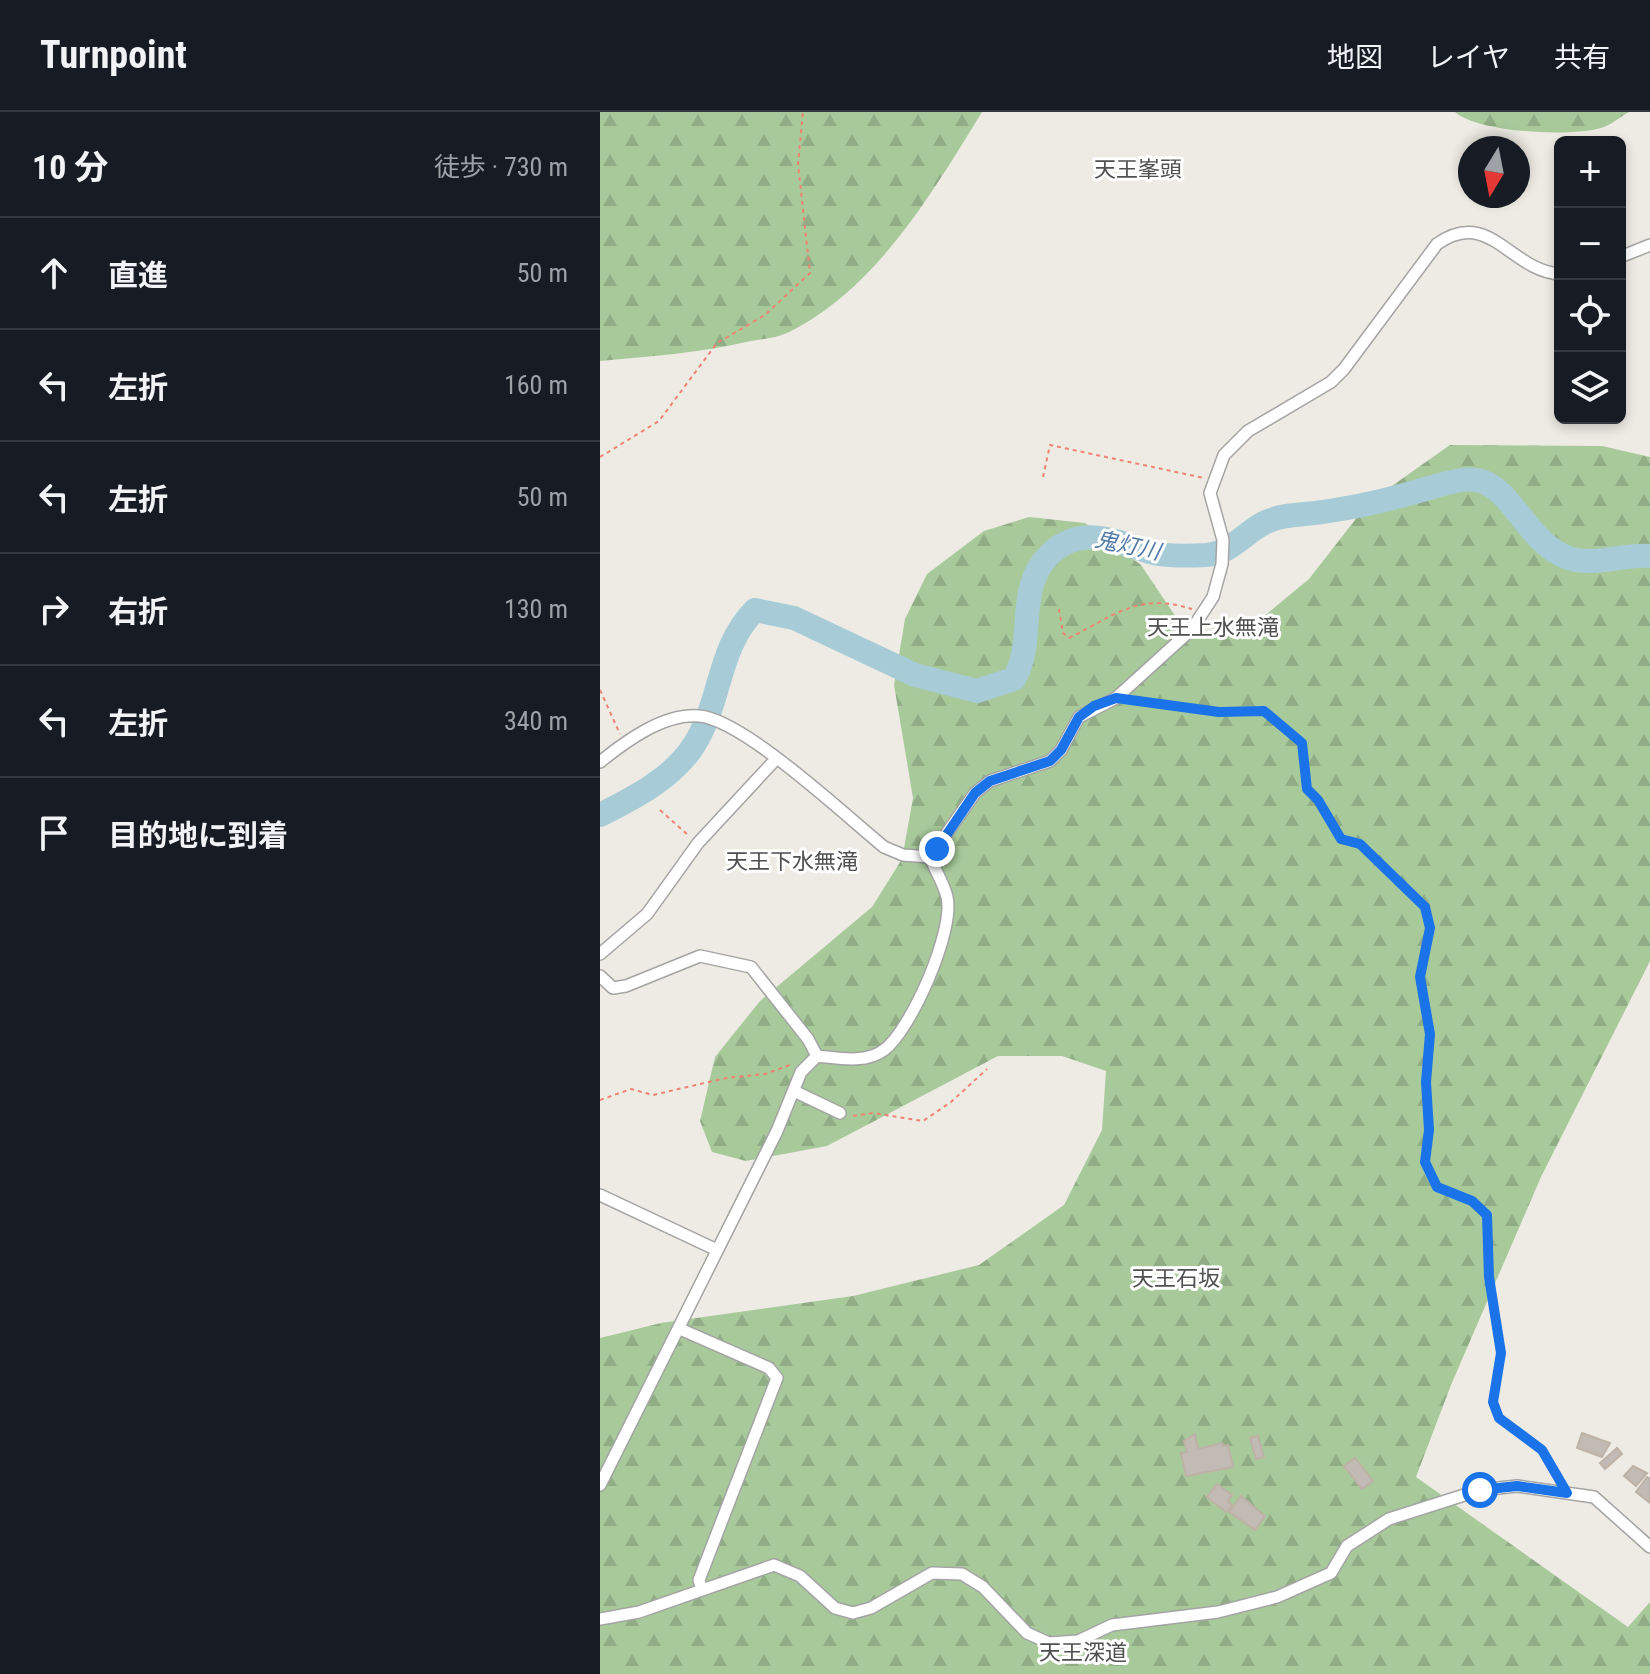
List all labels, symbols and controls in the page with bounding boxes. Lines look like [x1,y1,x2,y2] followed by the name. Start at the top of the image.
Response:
[40,33,187,77] text: Turnpoint
[1327,41,1383,74] text: 地図
[1427,41,1510,74] text: レイヤ
[1554,41,1610,74] text: 共有
[1458,136,1530,208] north arrow
[1554,136,1626,424] map controls
[1554,136,1626,208] button: +
[32,147,108,187] text: 10 分
[434,152,568,182] text: 徒歩 · 730 m
[1094,157,1182,182] district label: 天王峯頭
[1554,208,1626,280] button: −
[32,251,76,295] icon: ahead
[108,258,168,293] text: 直進
[517,258,568,288] text: 50 m
[1554,280,1626,352] button: locate
[1554,352,1626,424] button: layers
[32,363,76,407] icon: left
[108,370,168,405] text: 左折
[504,370,568,400] text: 160 m
[32,475,76,519] icon: left
[108,482,168,517] text: 左折
[517,482,568,512] text: 50 m
[1093,526,1165,565] water label: 鬼灯川
[32,587,76,631] icon: right
[108,594,168,629] text: 右折
[504,594,568,624] text: 130 m
[1147,615,1279,640] district label: 天王上水無滝
[32,699,76,743] icon: left
[108,706,168,741] text: 左折
[504,706,568,736] text: 340 m
[32,811,76,855] icon: arrive
[108,818,288,853] text: 目的地に到着
[919,831,955,867] route end
[726,849,858,874] district label: 天王下水無滝
[1132,1266,1220,1291] district label: 天王石坂
[1462,1472,1498,1508] route start
[1039,1640,1127,1665] district label: 天王深道

